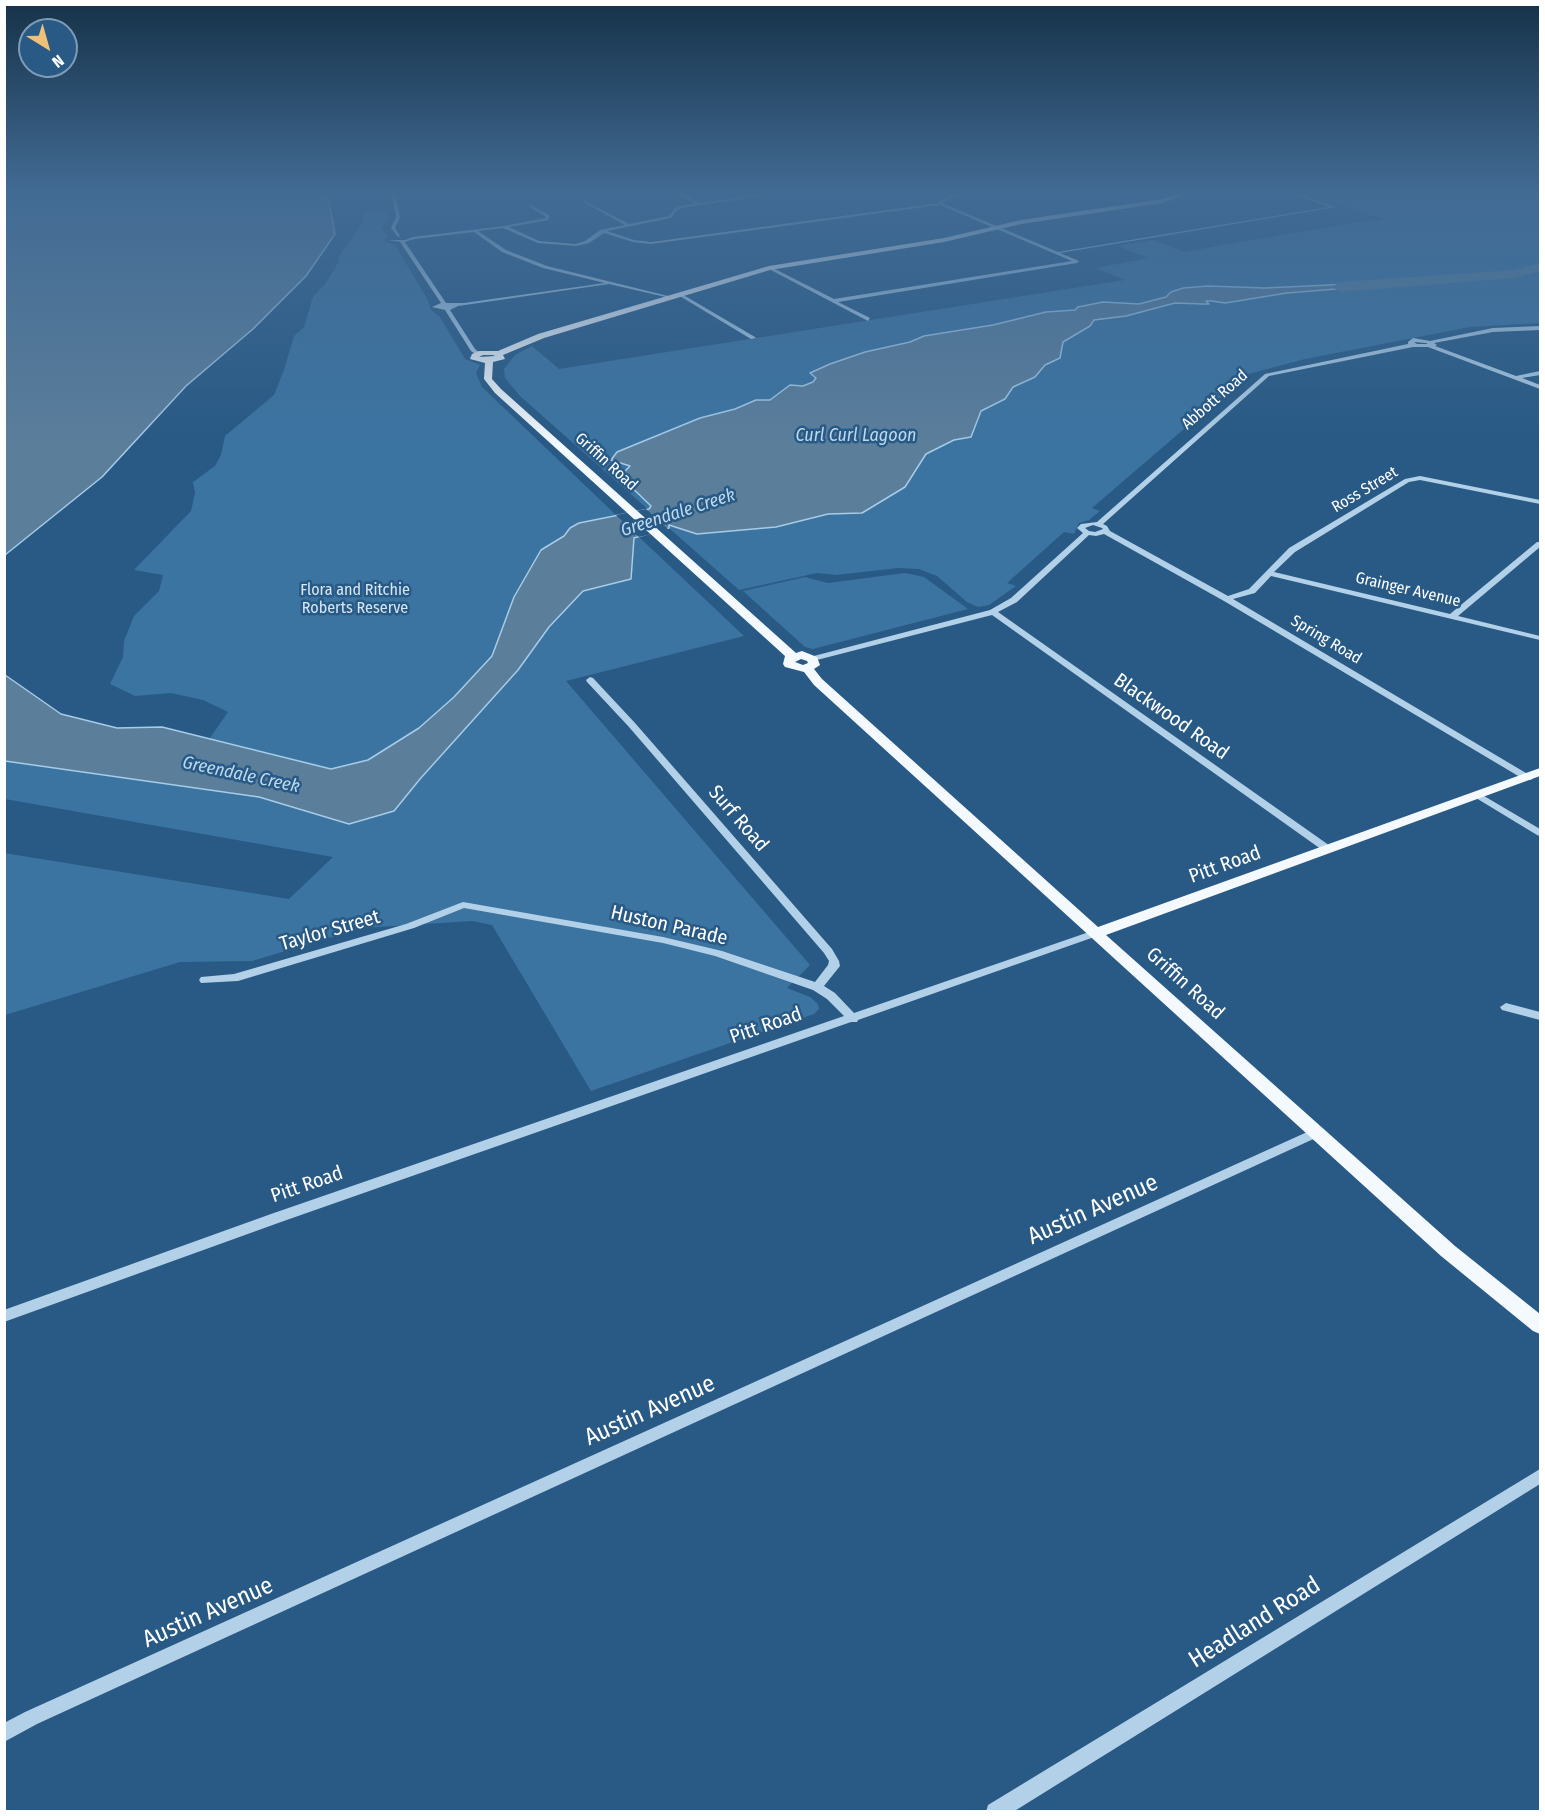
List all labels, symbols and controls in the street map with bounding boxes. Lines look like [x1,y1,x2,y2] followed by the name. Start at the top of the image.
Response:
[18,18,78,78] north arrow
[48,51,67,72] text: N
[1178,366,1252,434] street label: Abbott Road
[796,425,916,447] water label: Curl Curl Lagoon
[571,429,641,495] street label: Griffin Road
[1329,463,1401,517] street label: Ross Street
[618,484,738,542] water label: Greendale Creek
[1354,569,1462,611] street label: Grainger Avenue
[300,581,410,619] park label: Flora and Ritchie Roberts Reserve
[1287,611,1365,669] street label: Spring Road
[1109,669,1233,765] street label: Blackwood Road
[181,752,301,798] water label: Greendale Creek
[703,781,773,857] street label: Surf Road
[1186,841,1264,889] street label: Pitt Road
[608,901,730,951] street label: Huston Parade
[277,905,383,957] street label: Taylor Street
[1141,943,1229,1025] street label: Griffin Road
[727,1002,805,1050] street label: Pitt Road
[268,1161,346,1209] street label: Pitt Road
[1023,1168,1163,1252] street label: Austin Avenue
[580,1369,720,1453] street label: Austin Avenue
[138,1571,278,1655] street label: Austin Avenue
[1184,1571,1326,1675] street label: Headland Road

